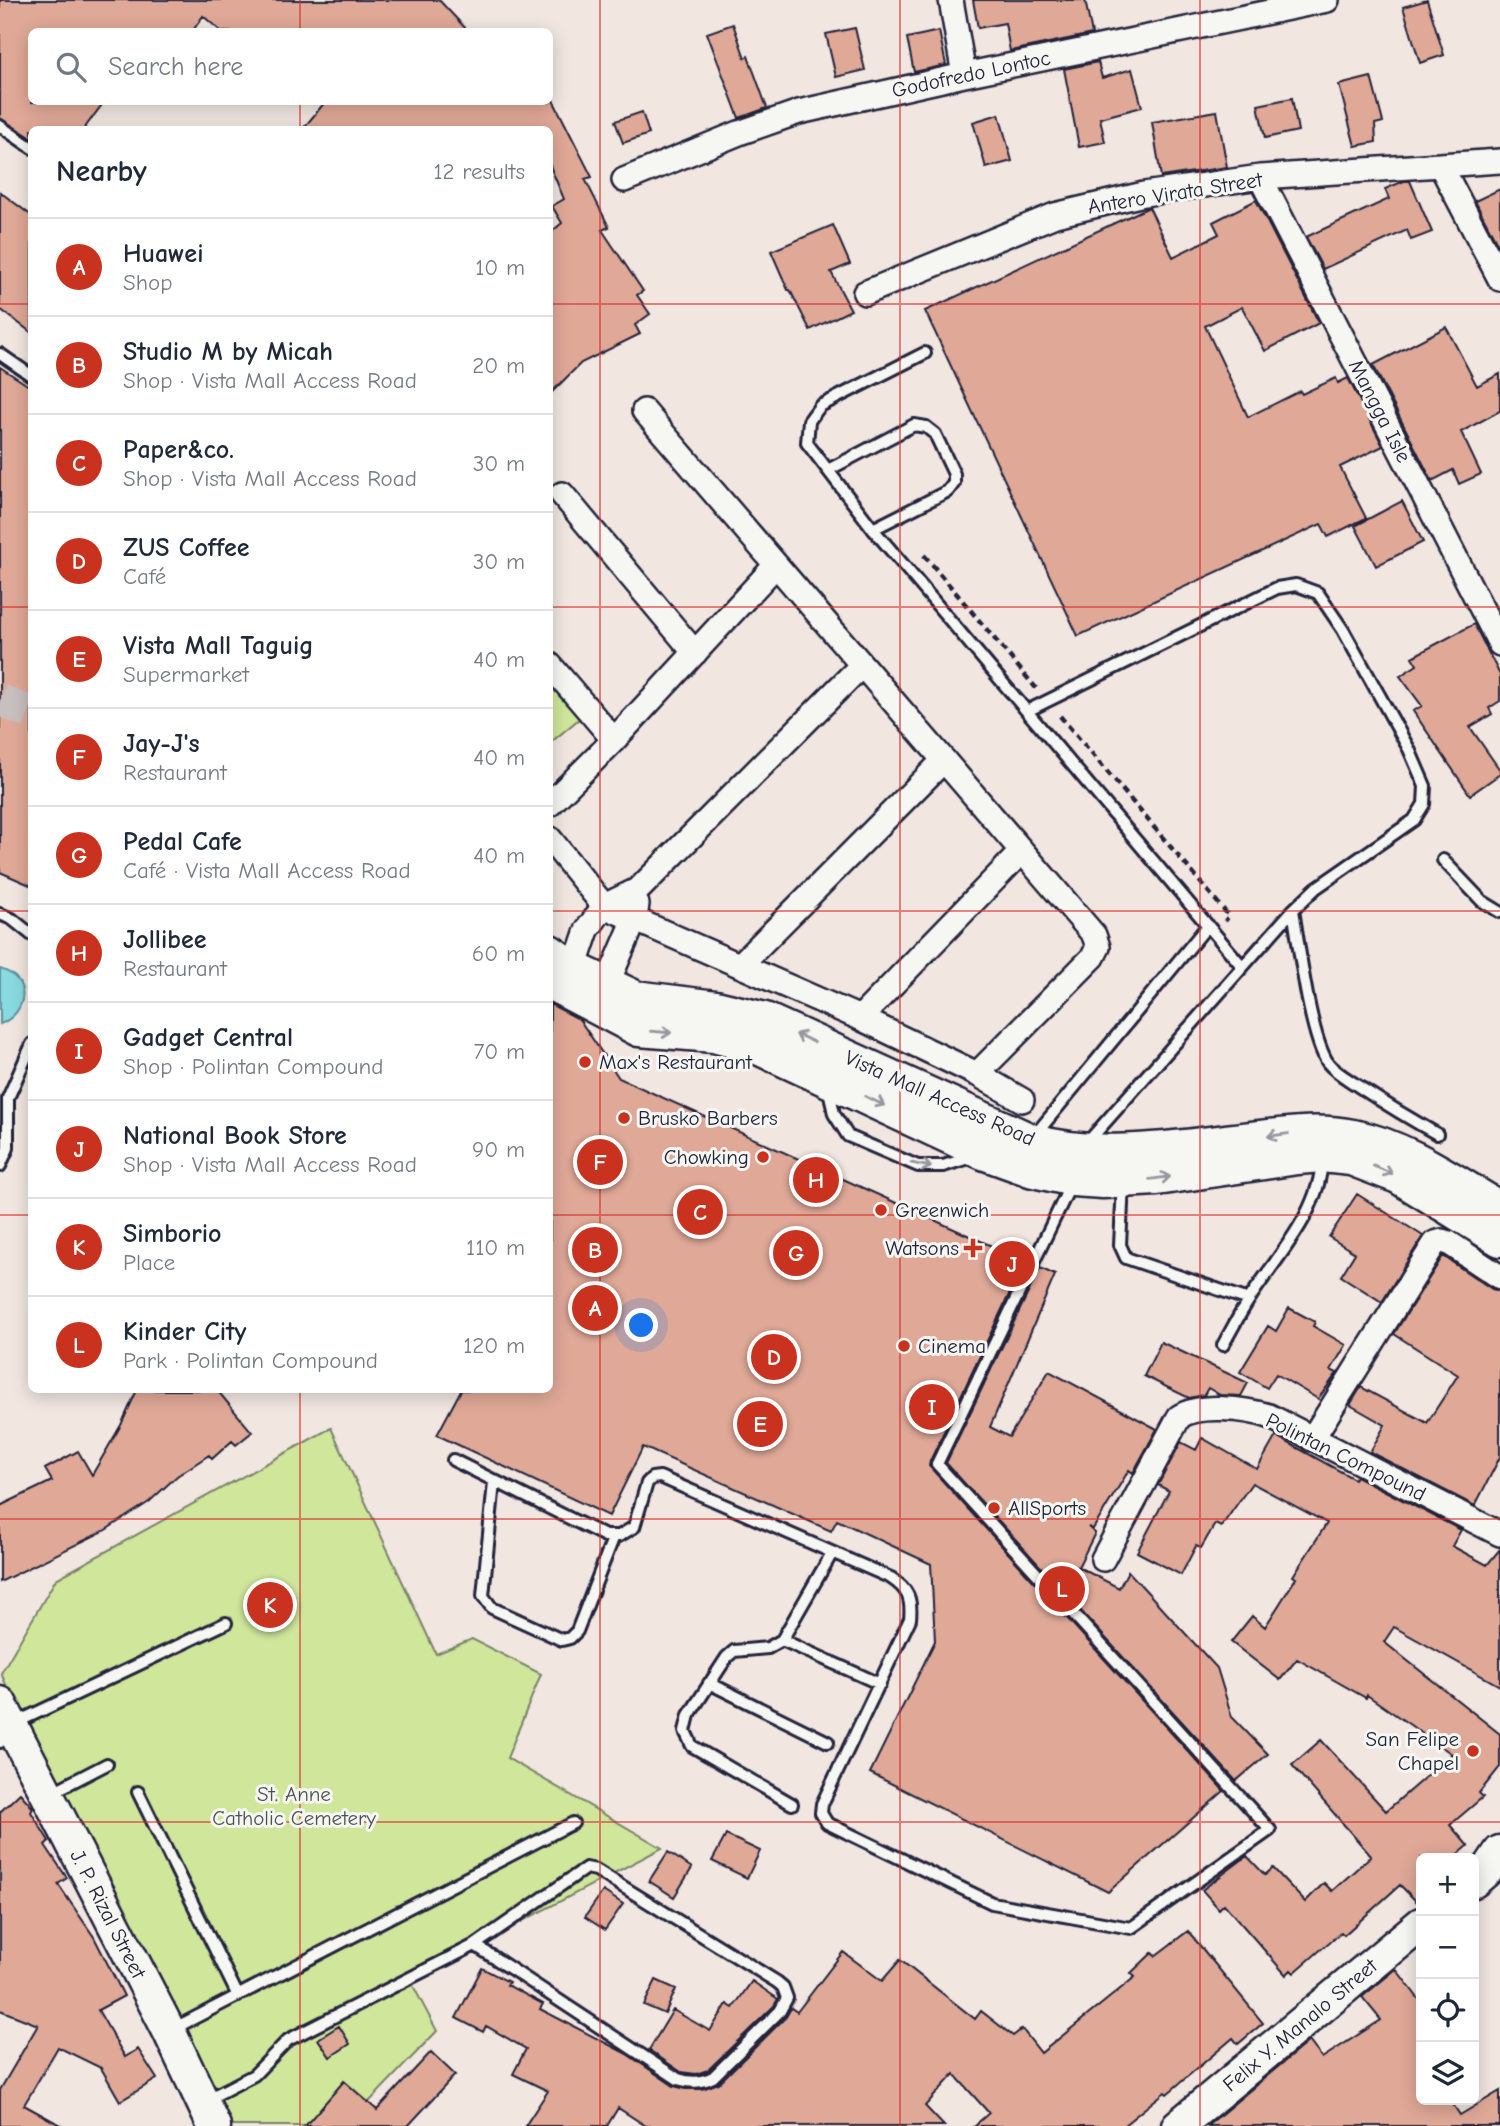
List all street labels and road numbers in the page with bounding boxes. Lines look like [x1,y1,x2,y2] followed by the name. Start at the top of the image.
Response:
[890,45,1052,103] street label: Godofredo Lontoc
[1086,167,1265,219] street label: Antero Virata Street
[1344,356,1416,466] street label: Mangga Isle
[841,1045,1039,1151] street label: Vista Mall Access Road
[1262,1408,1430,1506] street label: Polintan Compound
[65,1846,151,1983] street label: J. P. Rizal Street
[1218,1953,1383,2096] street label: Felix Y. Manalo Street

